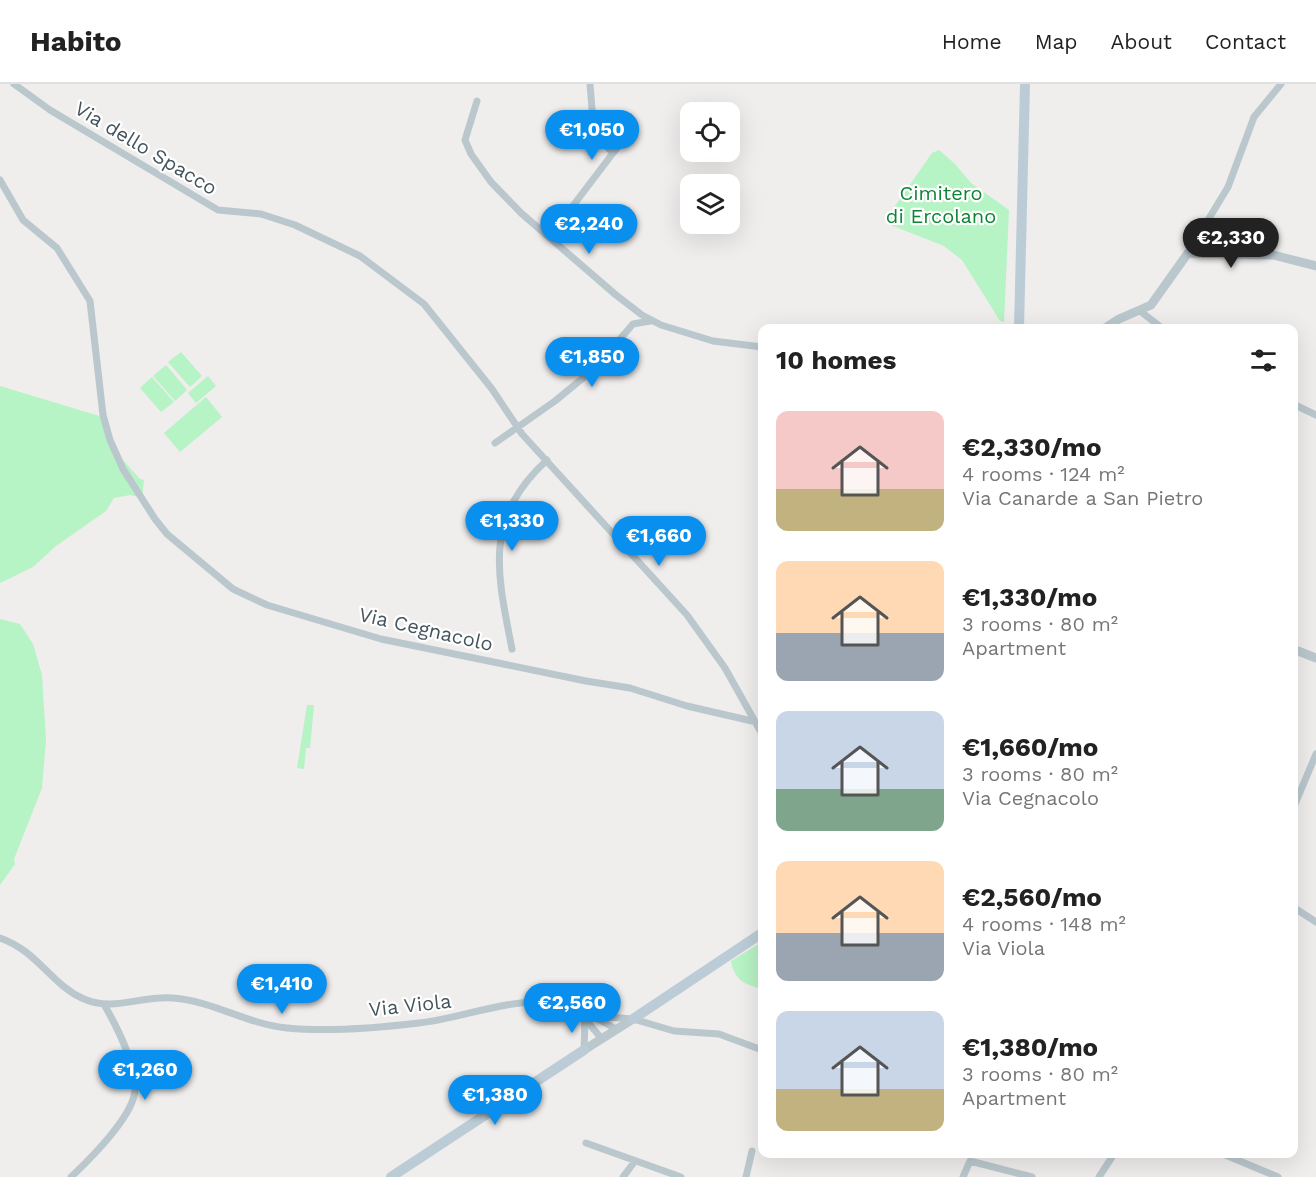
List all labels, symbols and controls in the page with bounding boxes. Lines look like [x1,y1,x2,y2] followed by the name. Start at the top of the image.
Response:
[30,25,122,58] text: Habito
[942,29,1002,54] text: Home
[1035,29,1078,54] text: Map
[1111,29,1172,54] text: About
[1205,29,1286,54] text: Contact
[70,96,222,200] street label: Via dello Spacco
[680,102,740,234] map controls
[680,102,740,162] button: locate
[543,110,641,161] pin: €1,050
[559,117,625,141] text: €1,050
[680,174,740,234] button: layers
[886,181,996,228] park label: Cimitero di Ercolano
[540,204,638,255] pin: €2,240
[554,211,624,235] text: €2,240
[1182,218,1280,269] pin: €2,330
[1197,225,1265,249] text: €2,330
[543,337,641,388] pin: €1,850
[559,344,625,368] text: €1,850
[1247,344,1280,377] icon: filters
[776,345,896,375] text: 10 homes
[962,432,1102,462] text: €2,330/mo
[824,435,896,507] icon: home
[962,462,1125,486] text: 4 rooms · 124 m²
[962,486,1203,510] text: Via Canarde a San Pietro
[463,501,561,552] pin: €1,330
[479,508,545,532] text: €1,330
[610,516,708,567] pin: €1,660
[626,523,692,547] text: €1,660
[962,582,1097,612] text: €1,330/mo
[824,585,896,657] icon: home
[357,602,495,656] street label: Via Cegnacolo
[962,612,1118,636] text: 3 rooms · 80 m²
[962,636,1066,660] text: Apartment
[962,732,1098,762] text: €1,660/mo
[824,735,896,807] icon: home
[962,762,1118,786] text: 3 rooms · 80 m²
[962,786,1099,810] text: Via Cegnacolo
[962,882,1102,912] text: €2,560/mo
[824,885,896,957] icon: home
[962,912,1126,936] text: 4 rooms · 148 m²
[962,936,1045,960] text: Via Viola
[233,964,331,1015] pin: €1,410
[251,971,313,995] text: €1,410
[523,983,621,1034] pin: €2,560
[367,989,453,1021] street label: Via Viola
[538,990,606,1014] text: €2,560
[962,1032,1098,1062] text: €1,380/mo
[824,1035,896,1107] icon: home
[96,1050,194,1101] pin: €1,260
[112,1057,178,1081] text: €1,260
[962,1062,1118,1086] text: 3 rooms · 80 m²
[446,1075,544,1126] pin: €1,380
[462,1082,528,1106] text: €1,380
[962,1086,1066,1110] text: Apartment

